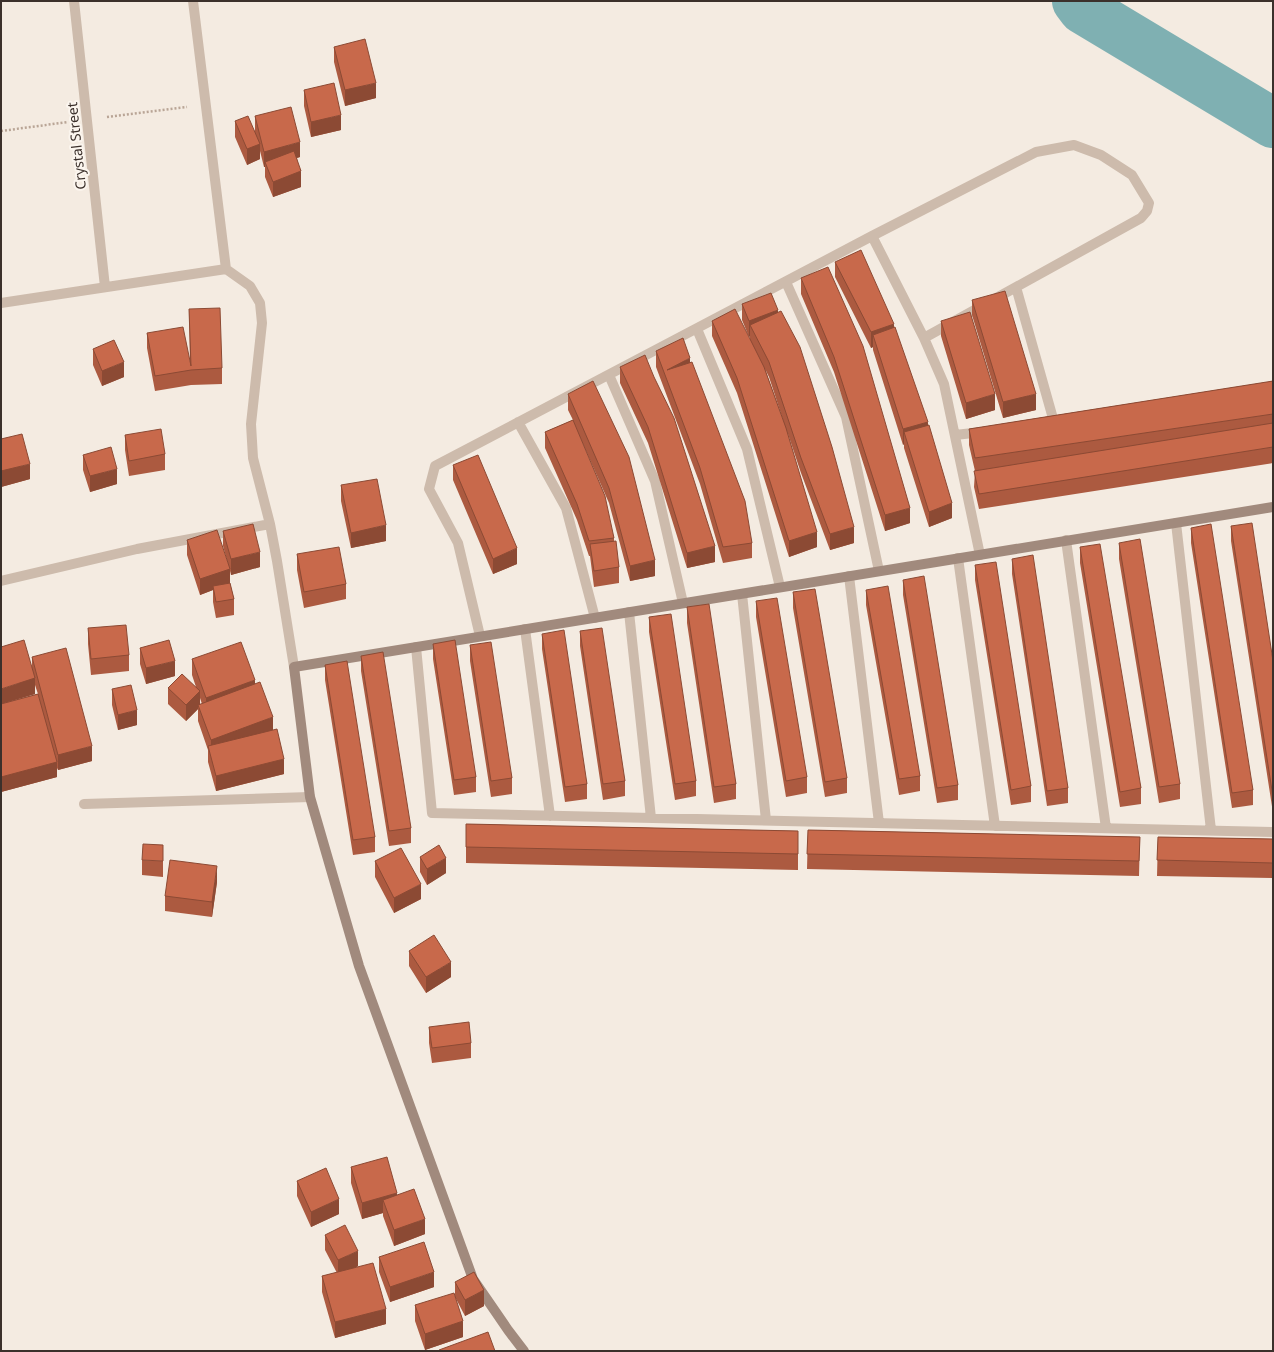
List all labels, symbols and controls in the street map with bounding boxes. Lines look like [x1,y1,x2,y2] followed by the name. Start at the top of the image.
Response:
[62,101,90,191] street label: Crystal Street

